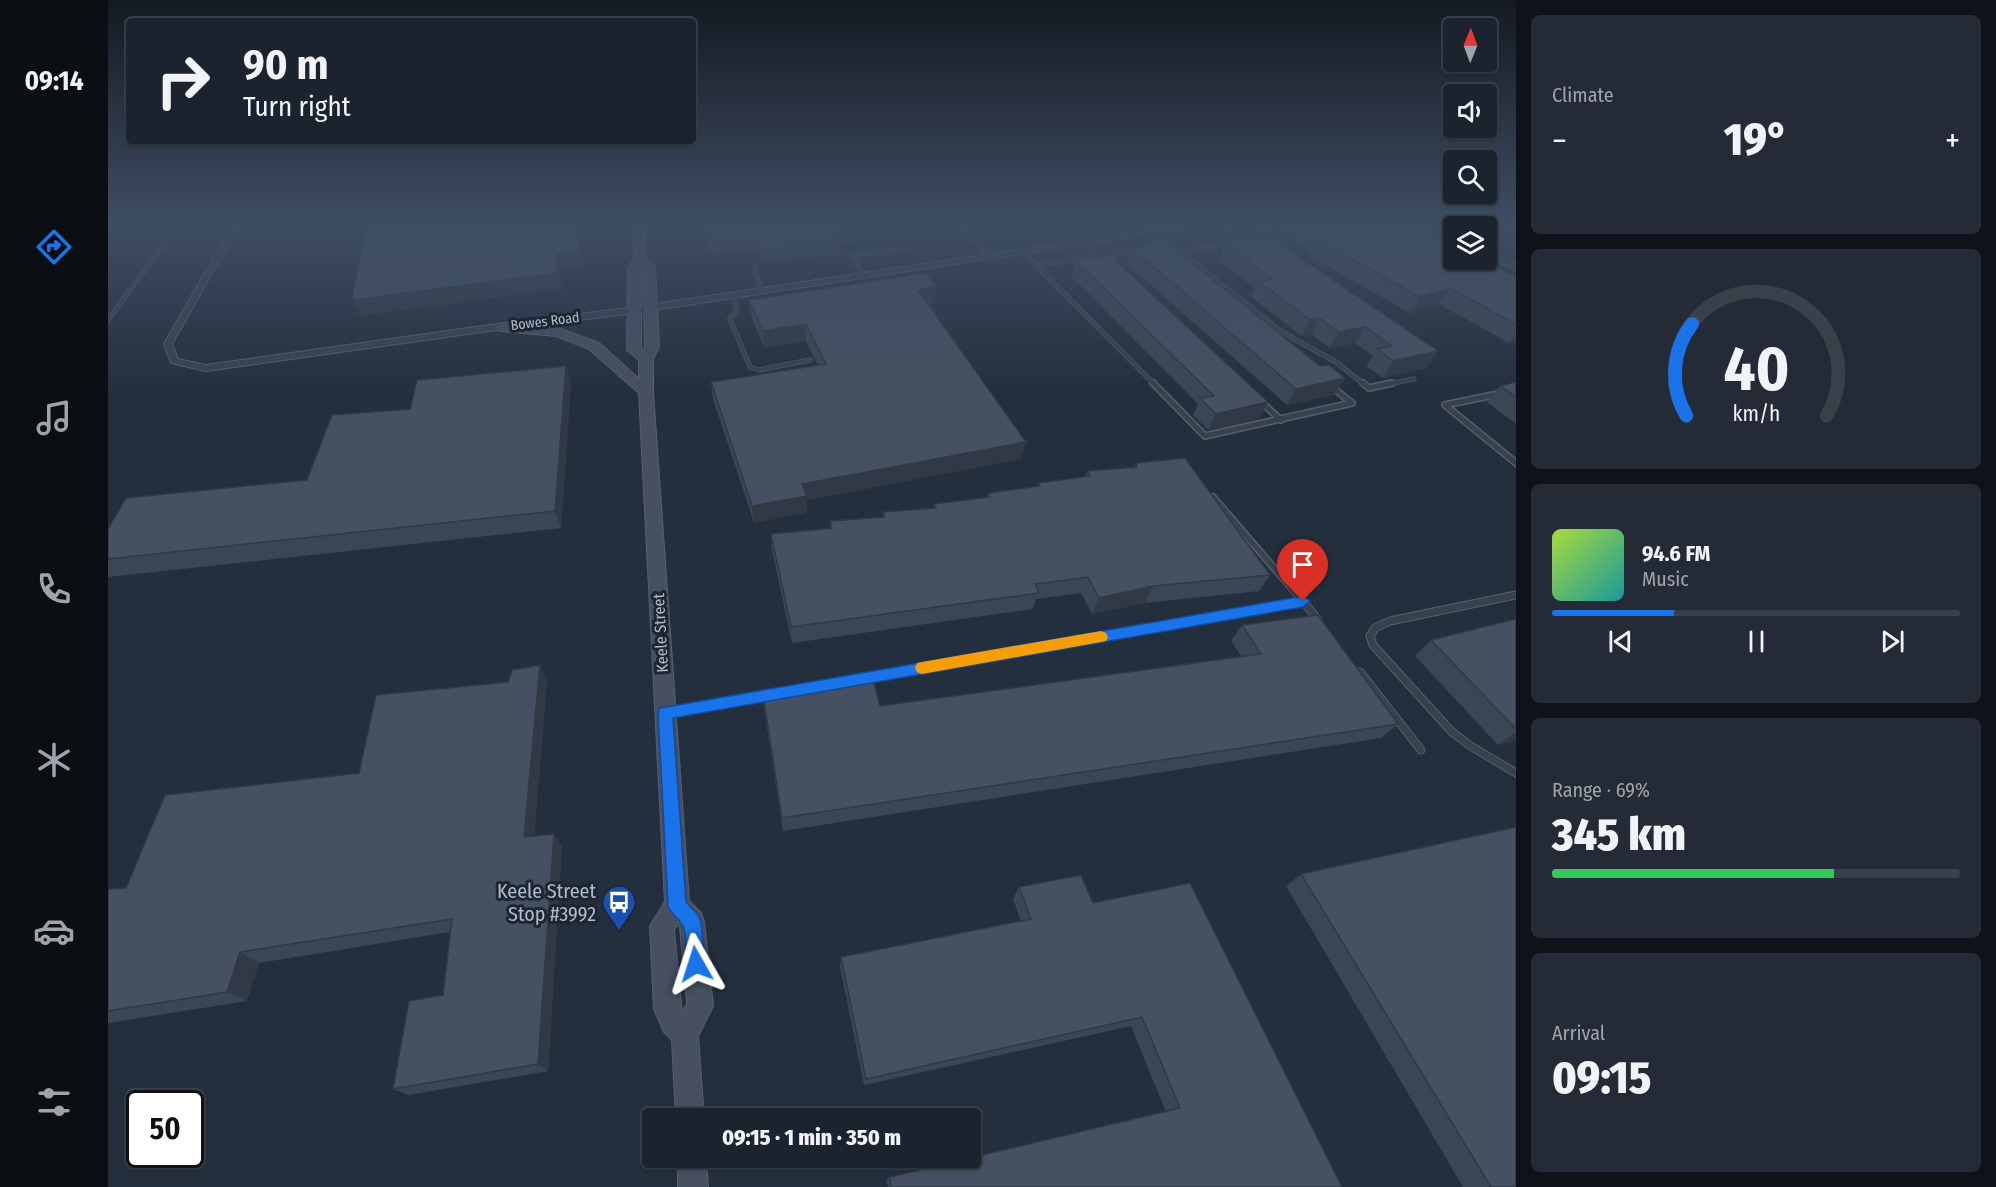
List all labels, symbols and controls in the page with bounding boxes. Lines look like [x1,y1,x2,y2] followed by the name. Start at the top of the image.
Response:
[1443,18,1497,72] north arrow
[1443,18,1497,270] map controls
[243,40,328,90] text: 90 m
[144,42,222,120] icon: right
[24,65,84,97] text: 09:14
[1552,83,1614,107] text: Climate
[1443,84,1497,138] button: sound
[243,91,351,123] text: Turn right
[1724,113,1788,167] text: 19°
[1552,121,1567,161] text: −
[1945,121,1960,161] text: +
[1443,150,1497,204] button: search
[1443,216,1497,270] button: layers
[33,226,75,268] icon: directions
[510,309,581,334] street label: Bowes Road
[1723,332,1789,407] text: 40
[33,397,75,439] icon: music
[1732,402,1780,428] text: km/h
[1277,539,1328,601] pin
[1642,540,1710,567] text: 94.6 FM
[1286,548,1319,581] icon: arrive
[1642,567,1689,591] text: Music
[33,568,75,610] icon: phone
[649,592,672,673] street label: Keele Street
[1604,625,1637,658] icon: previous
[1740,625,1773,658] icon: pause
[1876,625,1909,658] icon: next
[33,739,75,781] icon: climate
[1552,778,1650,802] text: Range · 69%
[1552,808,1686,862] text: 345 km
[497,879,596,926] place label: Keele Street Stop #3992
[601,884,637,931] bus stop icon: Keele Street Stop #3992
[33,910,75,952] icon: car
[664,932,728,996] position arrow
[1552,1021,1605,1045] text: Arrival
[1552,1051,1651,1105] text: 09:15
[33,1081,75,1123] icon: filters
[126,1090,204,1168] speed limit sign: 50
[722,1124,901,1151] text: 09:15 · 1 min · 350 m

